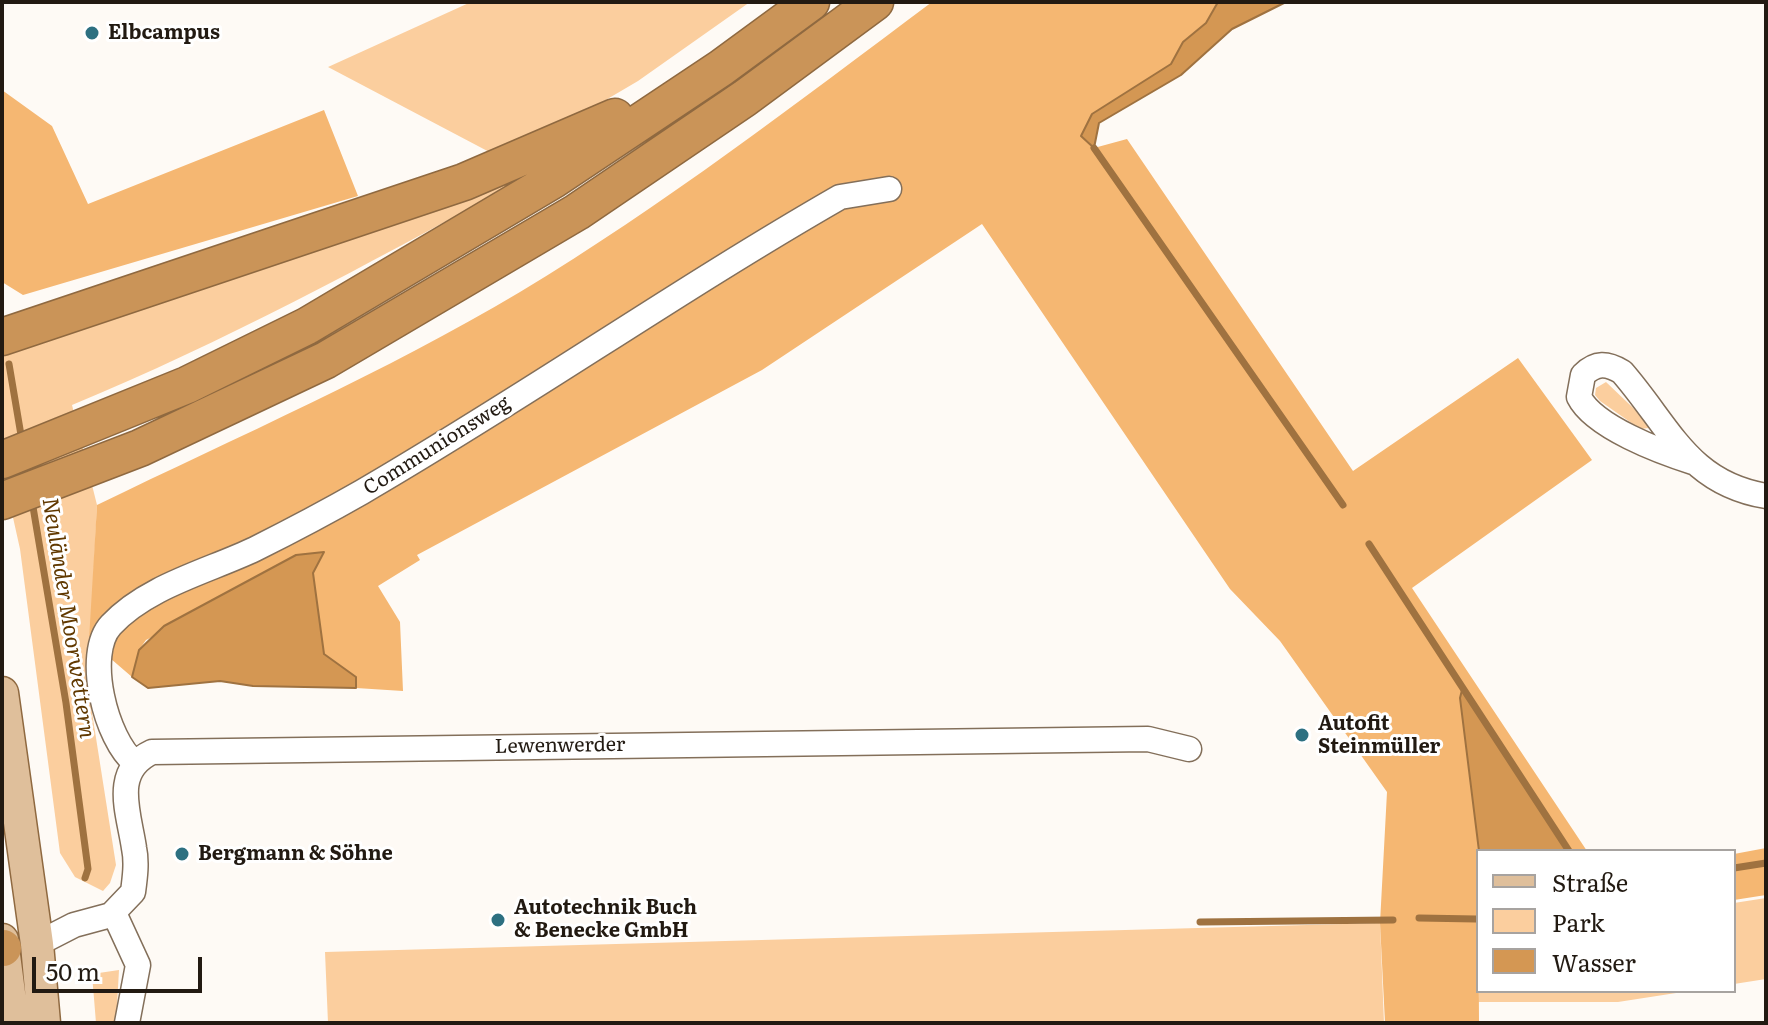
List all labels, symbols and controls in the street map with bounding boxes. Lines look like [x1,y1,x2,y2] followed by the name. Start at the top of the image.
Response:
[108,21,220,45] place label: Elbcampus
[83,24,101,42] marker: Elbcampus
[359,391,515,501] street label: Communionsweg
[36,496,100,740] water label: Neuländer Moorwettern
[1318,712,1440,759] place label: Autofit Steinmüller
[1293,726,1311,744] marker: Autofit Steinmüller
[495,733,625,759] street label: Lewenwerder
[198,842,393,866] place label: Bergmann & Söhne
[173,845,191,863] marker: Bergmann & Söhne
[1476,849,1736,993] legend
[1552,864,1628,899] text: Straße
[514,896,697,943] place label: Autotechnik Buch & Benecke GmbH
[1552,904,1605,939] text: Park
[489,911,507,929] marker: Autotechnik Buch & Benecke GmbH
[36,941,206,991] scale bar
[1552,944,1636,979] text: Wasser
[46,953,100,988] text: 50 m

